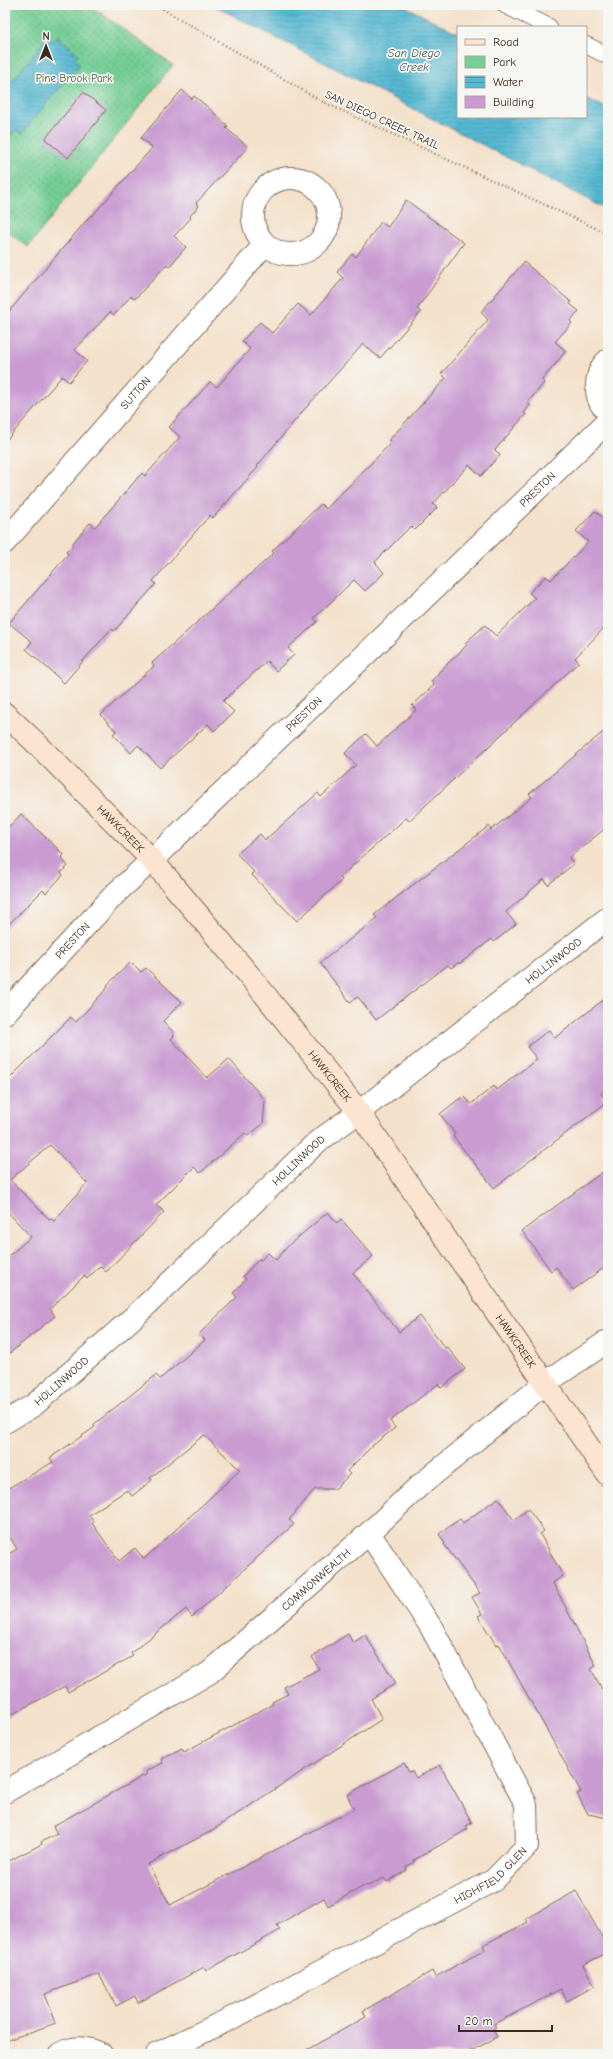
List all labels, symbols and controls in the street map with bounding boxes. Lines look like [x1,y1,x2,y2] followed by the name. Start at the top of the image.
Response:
[26,26,66,66] north arrow
[457,26,587,118] legend
[42,30,50,43] text: N
[493,35,519,49] text: Road
[388,46,440,74] water label: San Diego Creek
[493,55,516,69] text: Park
[36,72,113,85] park label: Pine Brook Park
[493,75,523,89] text: Water
[323,88,442,152] street label: SAN DIEGO CREEK TRAIL
[493,95,534,109] text: Building
[117,374,153,412] street label: SUTTON
[517,469,558,509] street label: PRESTON
[283,694,324,734] street label: PRESTON
[94,802,147,855] street label: HAWKCREEK
[52,919,92,961] street label: PRESTON
[523,935,584,987] street label: HOLLINWOOD
[306,1048,354,1104] street label: HAWKCREEK
[269,1132,327,1188] street label: HOLLINWOOD
[493,1312,539,1370] street label: HAWKCREEK
[32,1354,91,1408] street label: HOLLINWOOD
[279,1546,353,1613] street label: COMMONWEALTH
[452,1844,529,1907] street label: HIGHFIELD GLEN
[459,2007,552,2033] scale bar
[465,2014,493,2028] text: 20 m

